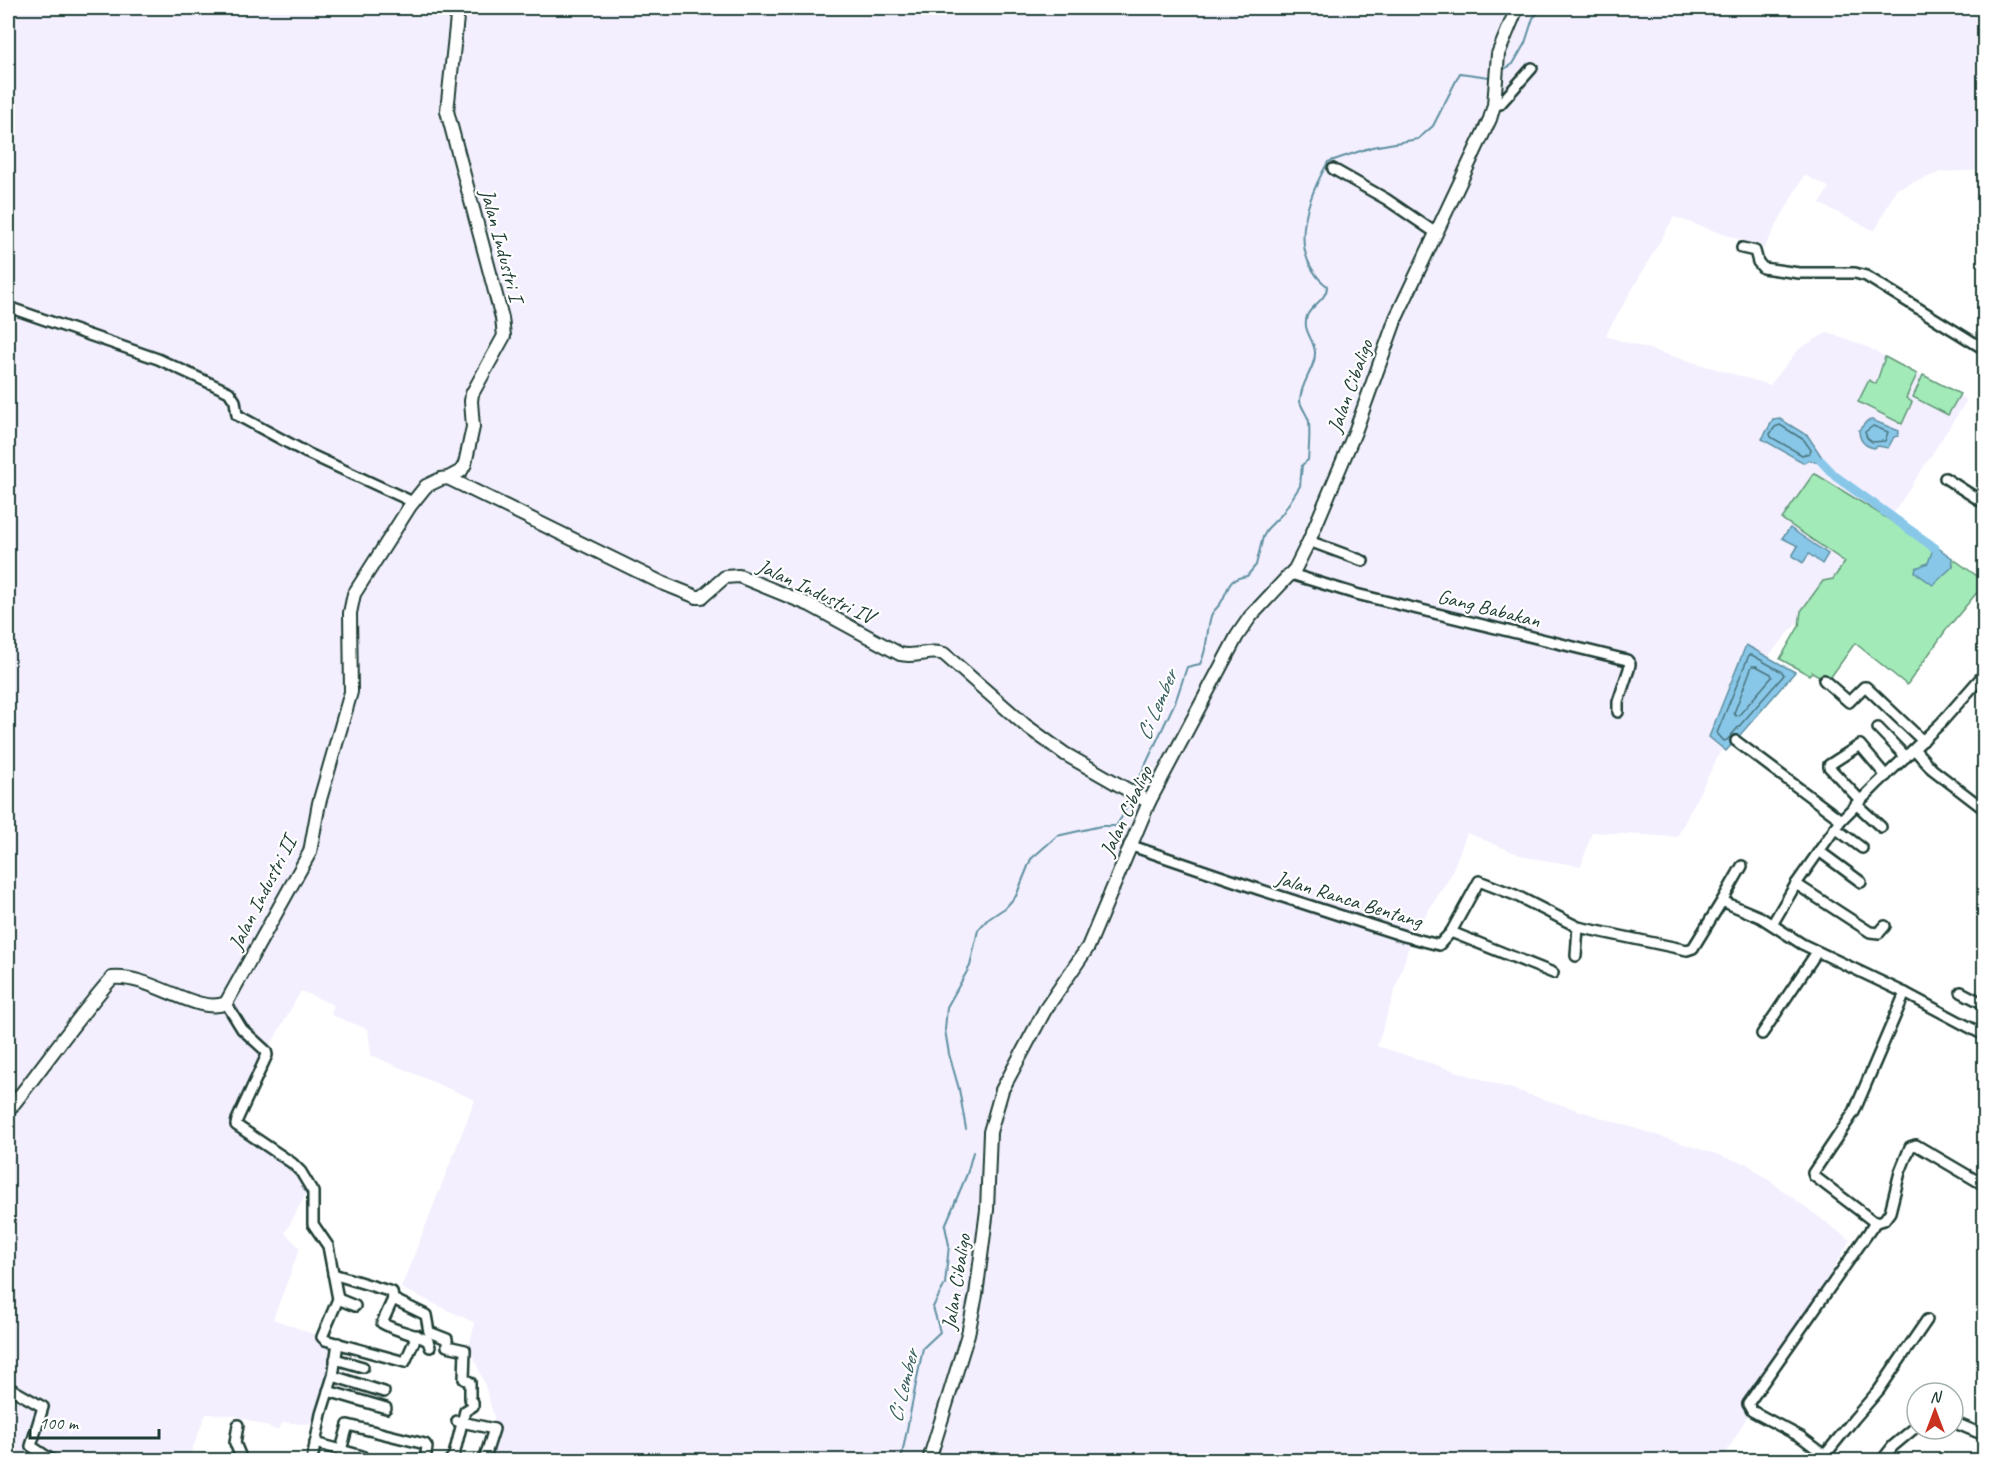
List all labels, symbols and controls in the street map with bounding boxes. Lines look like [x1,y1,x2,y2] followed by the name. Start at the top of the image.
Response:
[474,185,531,308] street label: Jalan Industri I
[1321,335,1379,437] street label: Jalan Cibaligo
[753,552,882,631] street label: Jalan Industri IV
[1435,583,1543,633] street label: Gang Babakan
[1130,662,1186,745] water label: Ci Lember
[1093,760,1159,861] street label: Jalan Cibaligo
[222,828,304,955] street label: Jalan Industri II
[1272,864,1427,934] street label: Jalan Ranca Bentang
[935,1231,977,1333] street label: Jalan Cibaligo
[881,1343,926,1425] water label: Ci Lember
[1905,1381,1965,1441] north arrow
[1930,1387,1943,1407] text: N
[30,1402,159,1440] scale bar
[39,1412,80,1434] text: 100 m

